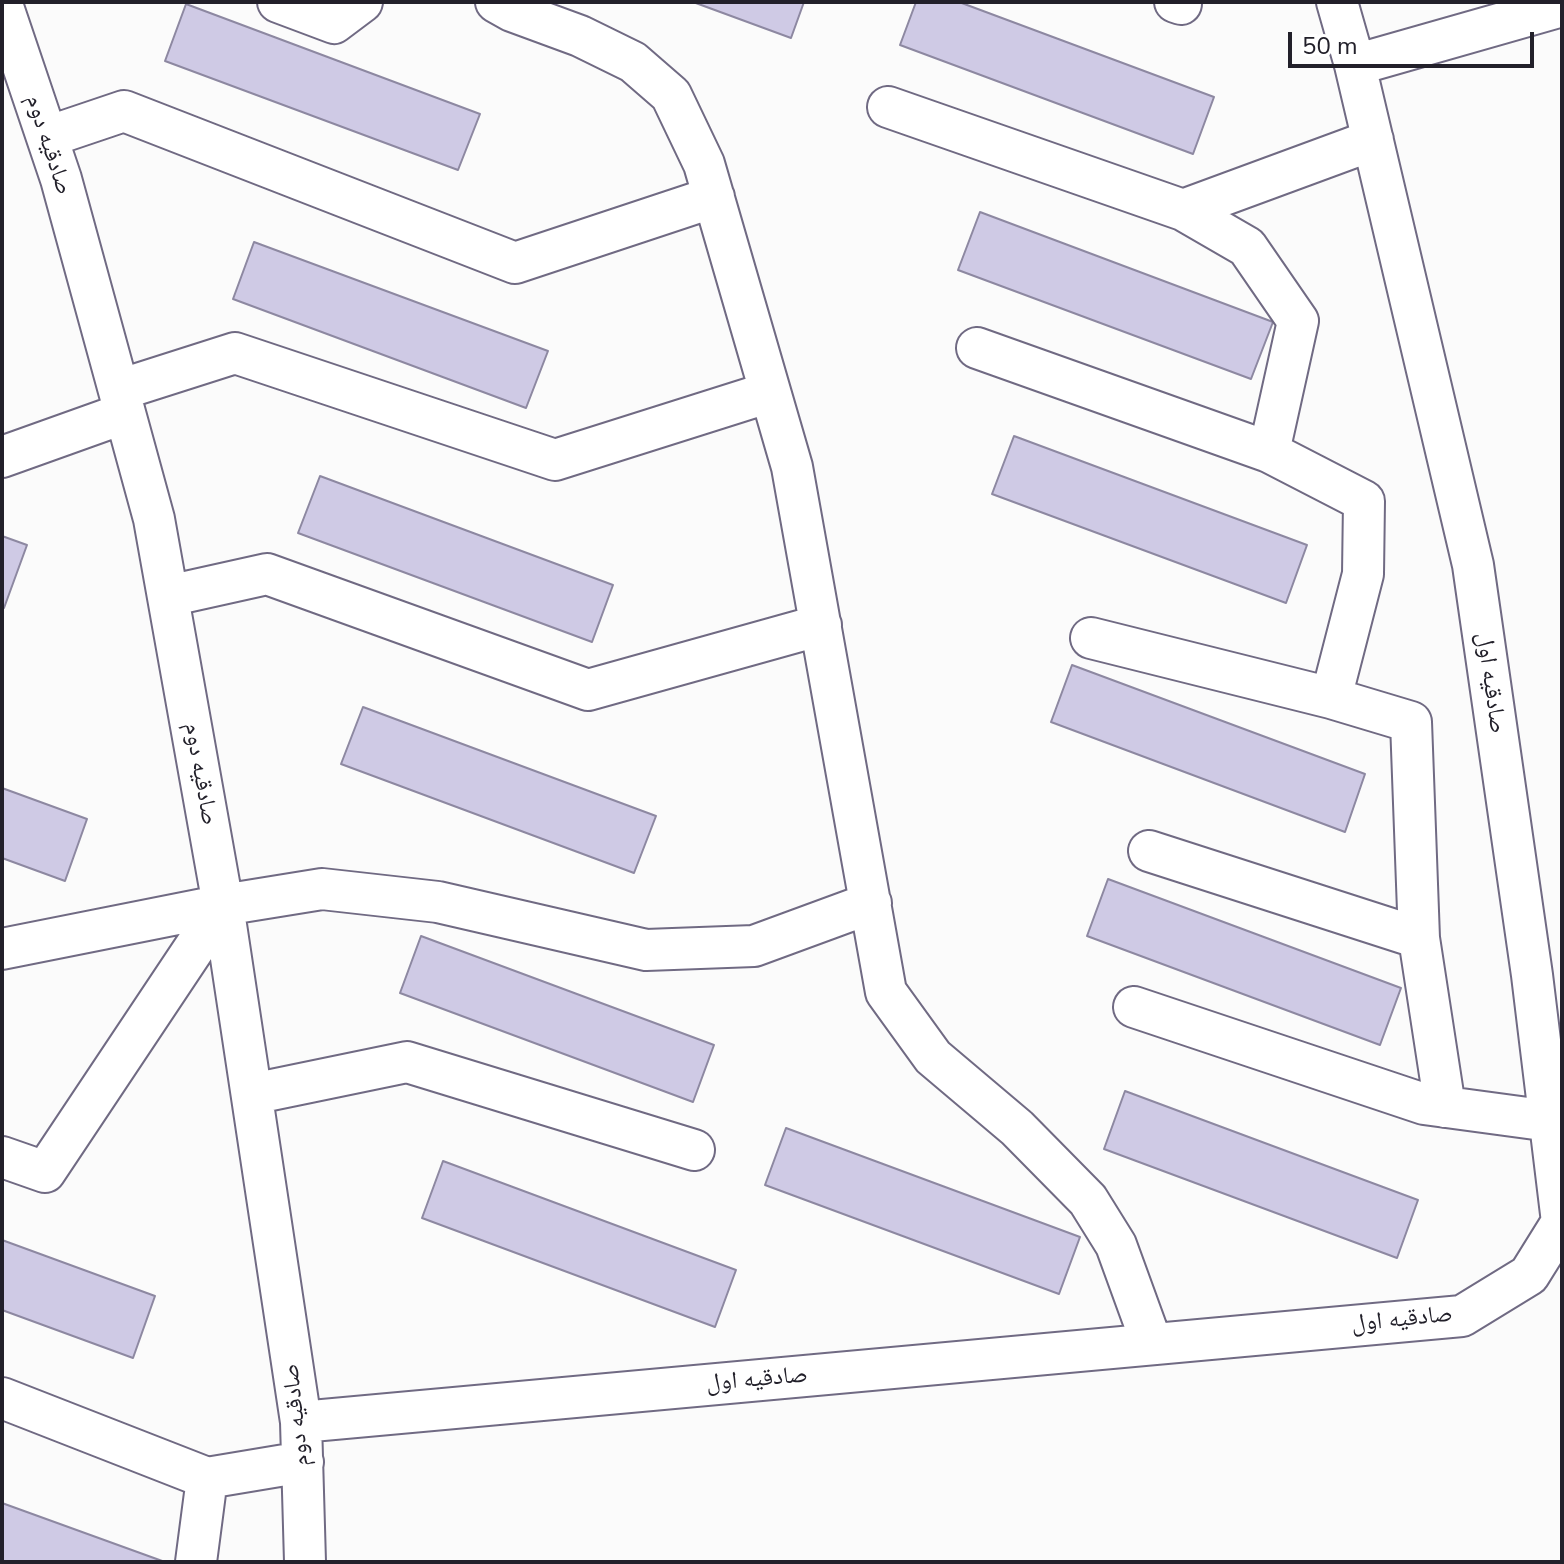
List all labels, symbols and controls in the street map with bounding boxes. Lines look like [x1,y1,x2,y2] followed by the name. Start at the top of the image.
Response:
[1292,16,1538,66] scale bar
[1302,30,1358,62] text: 50 m
[18,91,78,199] street label: صادقیه دوم
[1469,631,1511,735] street label: صادقیه اول
[177,721,223,827] street label: صادقیه دوم
[1350,1300,1454,1340] street label: صادقیه اول
[705,1361,809,1399] street label: صادقیه اول
[277,1362,317,1468] street label: صادقیه دوم

